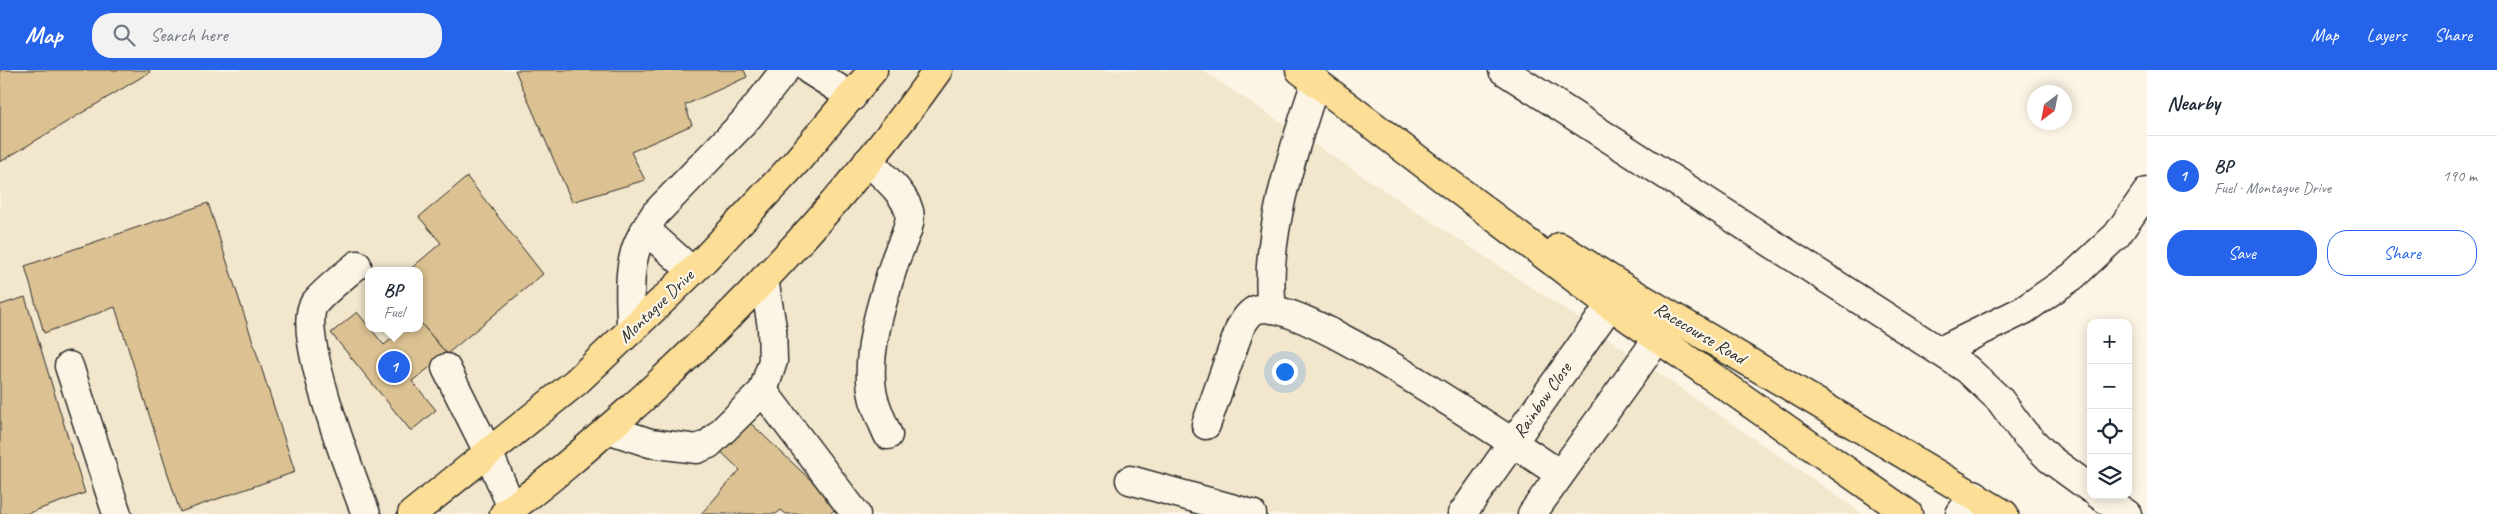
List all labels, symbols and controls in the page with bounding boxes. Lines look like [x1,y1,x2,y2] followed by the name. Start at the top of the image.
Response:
[92,13,442,58] search box
[25,20,62,50] text: Map
[110,21,138,49] icon: search
[150,23,228,47] text: Search here
[2311,24,2339,46] text: Map
[2367,24,2406,46] text: Layers
[2434,24,2472,46] text: Share
[2027,85,2072,130] north arrow
[2167,90,2220,116] text: Nearby
[2214,154,2233,178] text: BP
[2179,166,2187,186] text: 1
[2443,166,2477,186] text: 190 m
[2214,178,2331,198] text: Fuel · Montague Drive
[2167,230,2317,276] button: Save
[2327,230,2477,276] button: Share
[614,264,699,347] street label: Montague Drive
[365,267,423,332] popup
[384,278,402,302] text: BP
[1650,297,1752,370] street label: Racecourse Road
[384,302,404,322] text: Fuel
[2087,319,2132,499] map controls
[2087,319,2132,364] button: +
[378,348,410,386] pin: 1
[1508,357,1577,442] street label: Rainbow Close
[1272,359,1298,385] your location
[2087,364,2132,409] button: −
[2087,409,2132,454] button: locate
[2087,454,2132,499] button: layers

